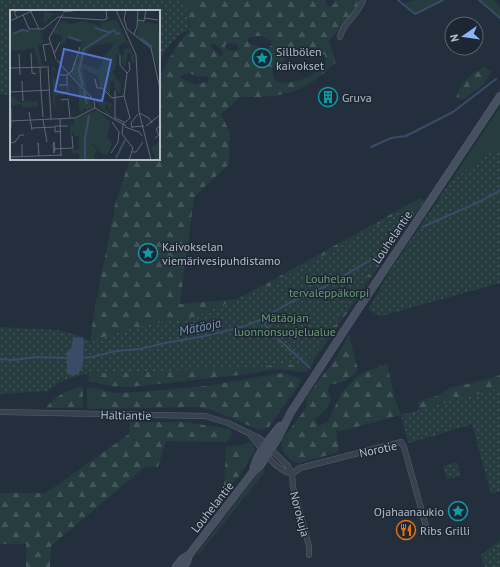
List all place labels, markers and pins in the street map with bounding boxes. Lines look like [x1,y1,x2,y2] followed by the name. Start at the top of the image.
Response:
[276,44,324,73] place label: Sillbölen kaivokset
[251,47,273,69] place icon: Sillbölen kaivokset
[317,86,339,108] building icon: Gruva
[342,90,372,105] place label: Gruva
[162,239,281,268] place label: Kaivokselan viemärivesipuhdistamo
[137,242,159,264] place icon: Kaivokselan viemärivesipuhdistamo
[447,500,469,522] place icon: Ojahaanaukio
[374,504,444,519] place label: Ojahaanaukio
[395,519,417,541] restaurant icon: Ribs Grilli
[420,523,470,538] place label: Ribs Grilli

